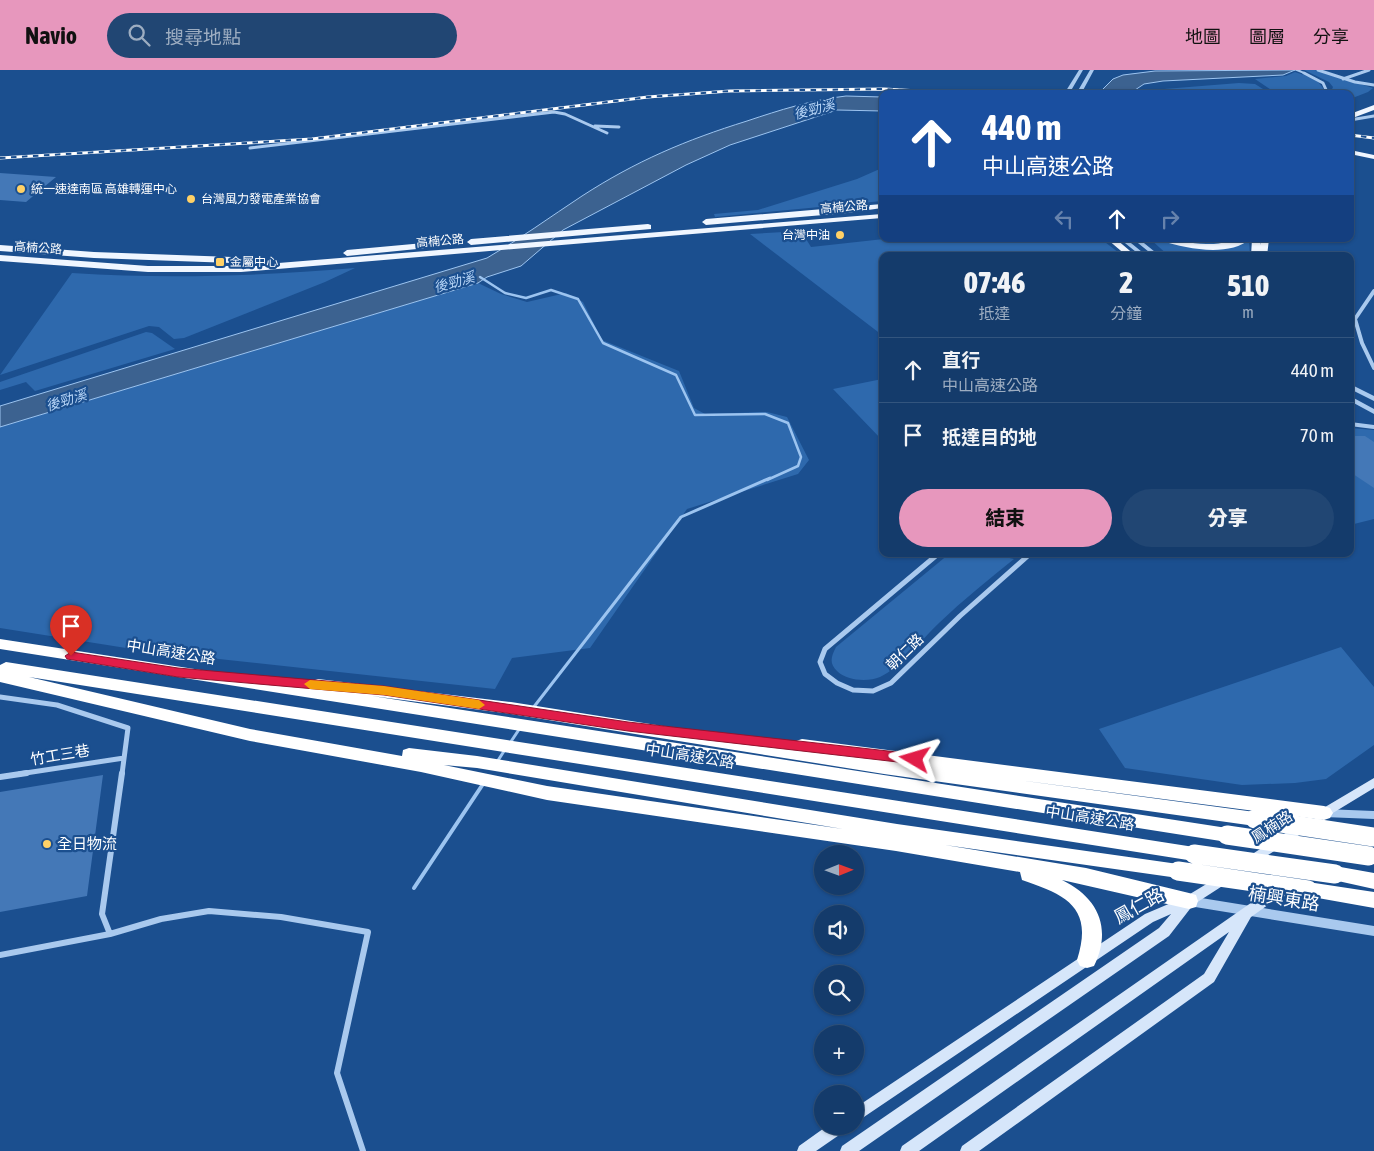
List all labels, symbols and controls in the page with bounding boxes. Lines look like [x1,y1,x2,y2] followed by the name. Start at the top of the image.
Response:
[107,13,457,58] search box
[125,21,153,49] icon: search
[25,22,77,49] text: Navio
[165,26,241,48] text: 搜尋地點
[1185,26,1221,47] text: 地圖
[1249,26,1285,47] text: 圖層
[1313,26,1349,47] text: 分享
[792,95,838,122] water label: 後勁溪
[982,107,1061,147] text: 440 m
[899,110,964,175] icon: ahead
[982,153,1114,179] text: 中山高速公路
[31,182,177,196] place label: 統一速達南區 高雄轉運中心
[15,183,27,195] marker: 統一速達南區 高雄轉運中心
[201,192,321,206] place label: 台灣風力發電產業協會
[185,193,197,205] marker: 台灣風力發電產業協會
[819,198,869,216] street label: 高楠公路
[1050,205,1078,233] icon: left
[1103,205,1131,233] icon: ahead
[1156,205,1184,233] icon: right
[782,228,830,242] place label: 台灣中油
[834,229,846,241] marker: 台灣中油
[415,232,465,250] street label: 高楠公路
[14,239,62,257] street label: 高楠公路
[230,255,278,269] place label: 金屬中心
[214,256,226,268] marker: 金屬中心
[964,265,1025,299] text: 07:46
[1119,265,1133,299] text: 2
[432,268,478,295] water label: 後勁溪
[1227,268,1269,302] text: 510
[1242,303,1254,321] text: m
[979,304,1011,322] text: 抵達
[1110,304,1142,322] text: 分鐘
[942,349,980,371] text: 直行
[899,356,927,384] icon: ahead
[1291,359,1334,381] text: 440 m
[942,376,1038,394] text: 中山高速公路
[44,386,90,414] water label: 後勁溪
[899,421,927,449] icon: arrive
[1300,424,1334,446] text: 70 m
[942,426,1037,448] text: 抵達目的地
[899,489,1112,547] button: 結束
[1122,489,1334,547] button: 分享
[50,605,92,656] pin
[57,612,85,640] icon: arrive
[883,630,927,673] street label: 朝仁路
[125,636,217,667] street label: 中山高速公路
[888,732,940,784] position arrow
[644,740,736,771] street label: 中山高速公路
[29,741,91,768] street label: 竹工三巷
[1044,802,1136,833] street label: 中山高速公路
[1248,807,1295,846] street label: 鳳楠路
[57,835,117,852] place label: 全日物流
[41,838,53,850] marker: 全日物流
[814,845,864,895] north arrow
[814,845,864,1135] map controls
[1110,883,1167,928] street label: 鳳仁路
[1247,883,1321,915] street label: 楠興東路
[814,905,864,955] button: sound
[814,965,864,1015] button: search
[814,1025,864,1075] button: +
[814,1085,864,1135] button: −

